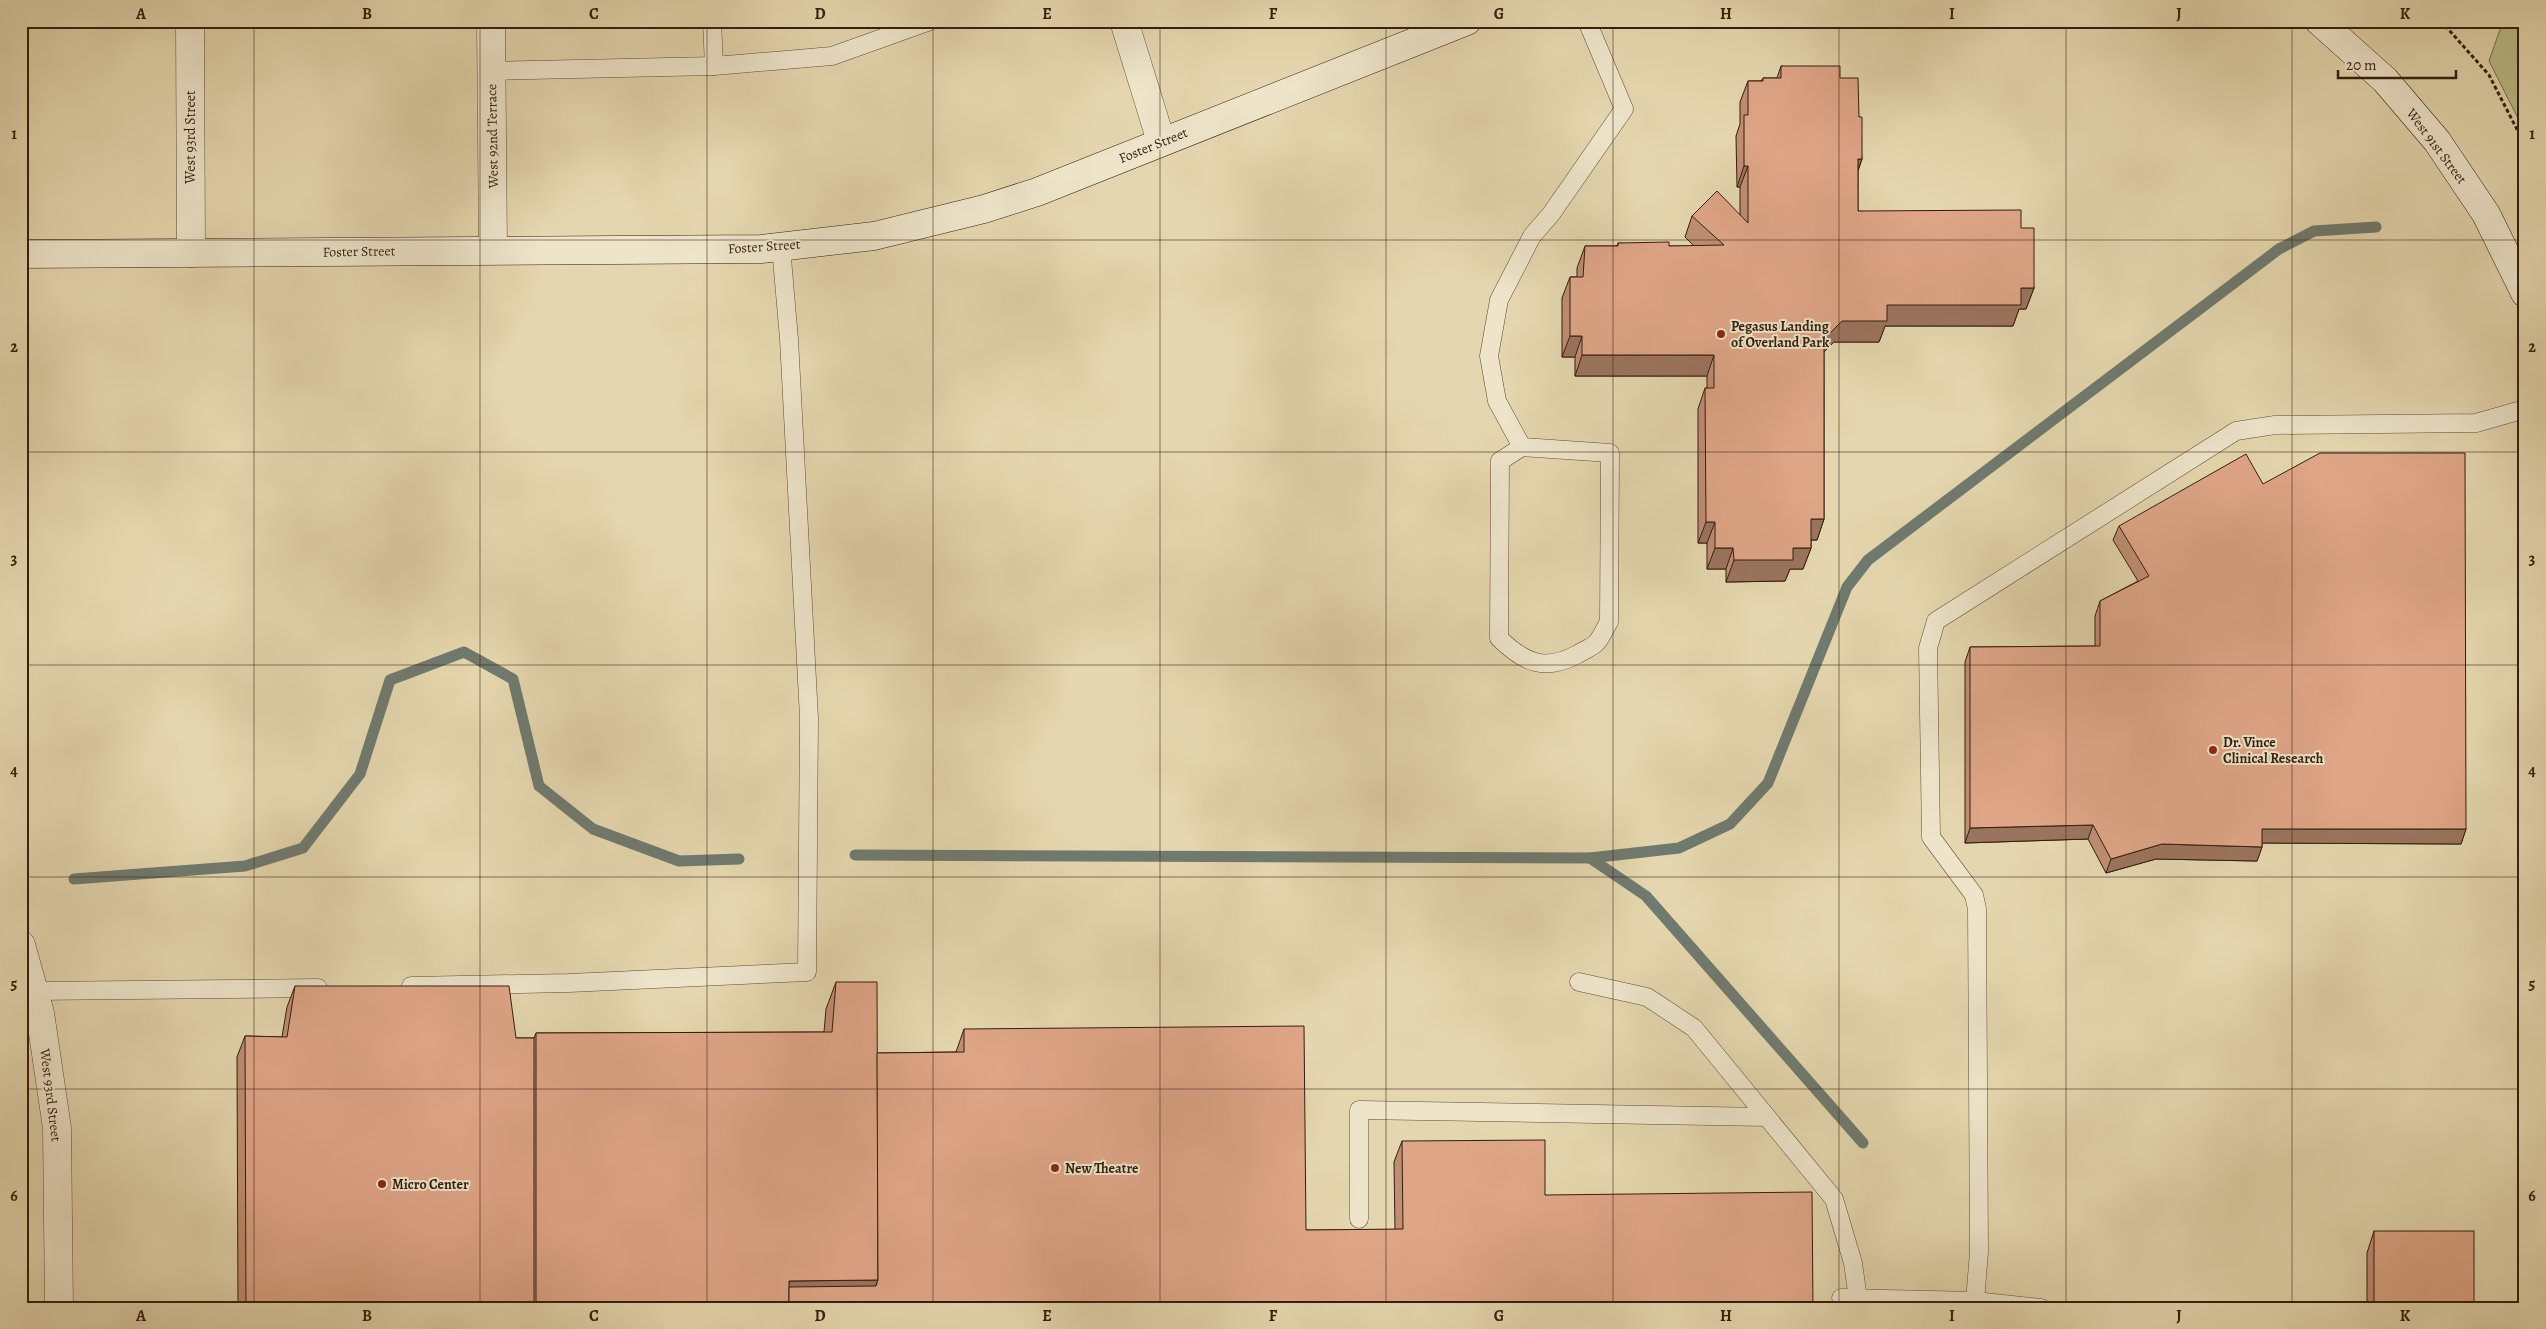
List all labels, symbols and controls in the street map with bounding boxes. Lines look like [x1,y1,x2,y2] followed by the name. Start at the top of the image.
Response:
[135,3,147,25] text: A
[362,3,372,25] text: B
[589,3,599,25] text: C
[814,3,826,25] text: D
[1042,3,1052,25] text: E
[1269,3,1278,25] text: F
[1494,3,1504,25] text: G
[1720,3,1732,25] text: H
[1949,3,1955,25] text: I
[2176,3,2182,25] text: J
[2400,3,2411,25] text: K
[2338,48,2456,80] scale bar
[2346,55,2377,75] text: 20 m
[482,84,503,189] street label: West 92nd Terrace
[181,90,200,185] street label: West 93rd Street
[2401,104,2471,188] street label: West 91st Street
[11,123,17,145] text: 1
[1116,123,1191,168] street label: Foster Street
[2529,123,2535,145] text: 1
[727,234,801,259] street label: Foster Street
[323,241,396,262] street label: Foster Street
[1731,317,1830,352] place label: Pegasus Landing of Overland Park
[1715,328,1727,340] marker: Pegasus Landing of Overland Park
[10,336,18,358] text: 2
[2528,336,2536,358] text: 2
[11,548,18,570] text: 3
[2529,548,2536,570] text: 3
[2223,733,2324,768] place label: Dr. Vince Clinical Research
[2207,744,2219,756] marker: Dr. Vince Clinical Research
[10,760,18,782] text: 4
[2528,760,2536,782] text: 4
[11,973,18,995] text: 5
[2529,973,2536,995] text: 5
[35,1047,66,1143] street label: West 93rd Street
[1065,1159,1139,1178] place label: New Theatre
[1049,1162,1061,1174] marker: New Theatre
[392,1175,469,1194] place label: Micro Center
[376,1178,388,1190] marker: Micro Center
[10,1185,18,1207] text: 6
[2528,1185,2536,1207] text: 6
[135,1305,147,1327] text: A
[362,1305,372,1327] text: B
[589,1305,599,1327] text: C
[814,1305,826,1327] text: D
[1042,1305,1052,1327] text: E
[1269,1305,1278,1327] text: F
[1494,1305,1504,1327] text: G
[1720,1305,1732,1327] text: H
[1949,1305,1955,1327] text: I
[2176,1305,2182,1327] text: J
[2400,1305,2411,1327] text: K

